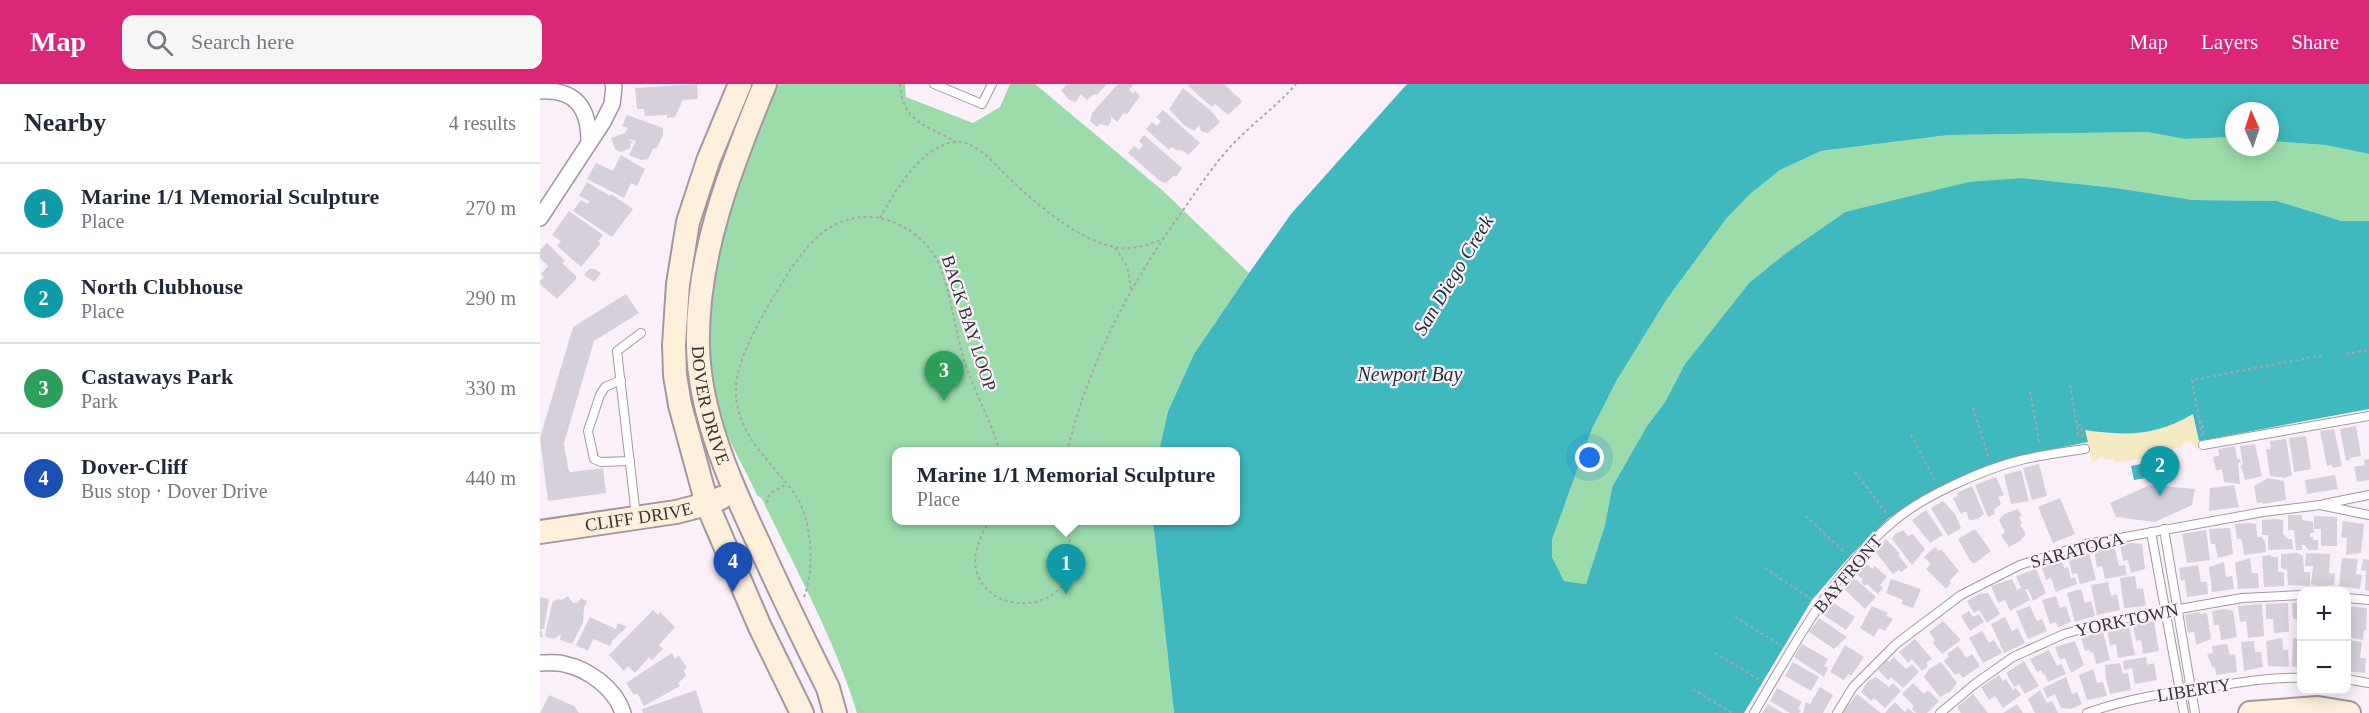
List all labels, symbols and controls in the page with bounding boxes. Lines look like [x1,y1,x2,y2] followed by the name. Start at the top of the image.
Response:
[122,15,542,69] search box
[30,26,86,57] text: Map
[143,26,176,59] icon: search
[191,29,294,54] text: Search here
[2130,30,2168,54] text: Map
[2201,30,2258,54] text: Layers
[2291,30,2339,54] text: Share
[2225,102,2279,156] north arrow
[24,108,106,137] text: Nearby
[449,112,516,134] text: 4 results
[81,184,379,209] text: Marine 1/1 Memorial Sculpture
[39,197,49,219] text: 1
[465,197,516,219] text: 270 m
[81,210,124,232] text: Place
[1409,210,1499,339] water label: San Diego Creek
[938,253,1000,393] street label: BACK BAY LOOP
[81,274,243,299] text: North Clubhouse
[39,287,49,309] text: 2
[465,287,516,309] text: 290 m
[81,300,124,322] text: Place
[688,345,733,467] street label: DOVER DRIVE
[924,352,964,401] pin: 3
[1357,363,1463,386] water label: Newport Bay
[81,364,233,389] text: Castaways Park
[39,377,49,399] text: 3
[465,377,516,399] text: 330 m
[81,390,118,412] text: Park
[1575,443,1604,472] your location
[2140,446,2180,496] pin: 2
[892,447,1240,525] popup
[81,454,188,479] text: Dover-Cliff
[917,462,1215,487] text: Marine 1/1 Memorial Sculpture
[39,467,49,489] text: 4
[465,467,516,489] text: 440 m
[81,480,268,502] text: Bus stop · Dover Drive
[917,488,960,510] text: Place
[584,498,695,535] street label: CLIFF DRIVE
[2028,528,2126,572] street label: SARATOGA
[1810,531,1886,617] street label: BAYFRONT
[714,542,752,592] pin: 4
[1046,544,1086,594] pin: 1
[2297,587,2351,695] map controls
[2297,587,2351,641] button: +
[2074,599,2180,641] street label: YORKTOWN
[2297,641,2351,695] button: −
[2155,674,2233,706] street label: LIBERTY

